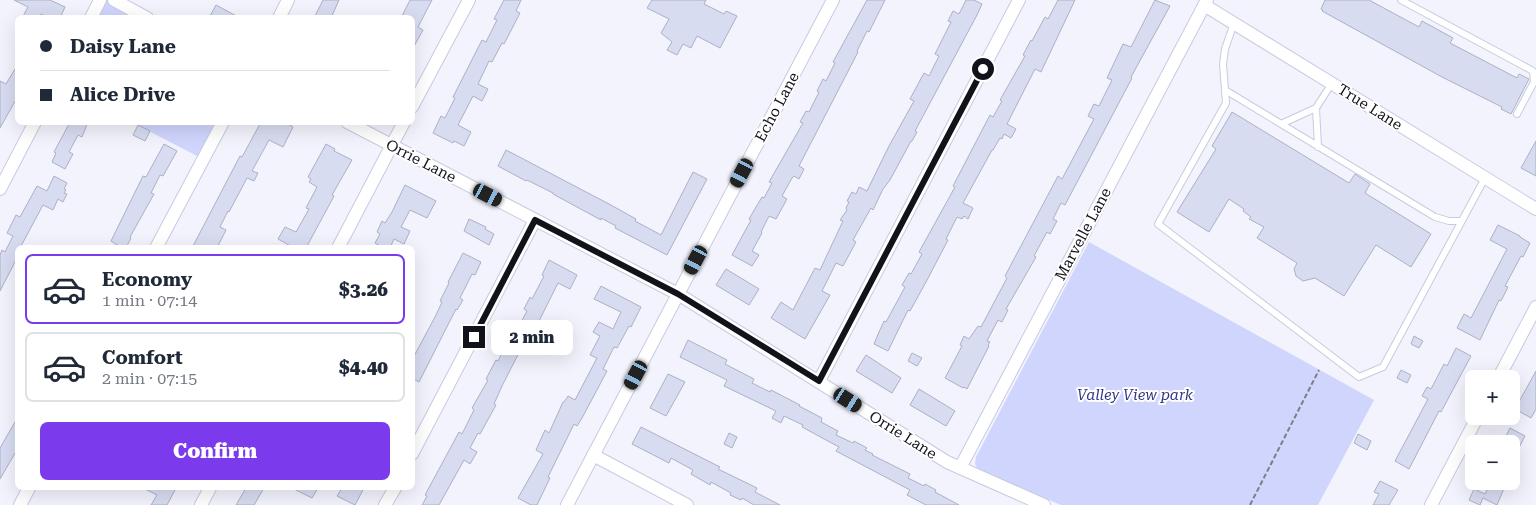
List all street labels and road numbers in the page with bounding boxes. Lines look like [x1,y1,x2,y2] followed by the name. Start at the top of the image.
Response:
[751,69,803,145] street label: Echo Lane
[1334,80,1406,134] street label: True Lane
[383,136,459,186] street label: Orrie Lane
[1051,185,1115,283] street label: Marvelle Lane
[866,407,940,463] street label: Orrie Lane

